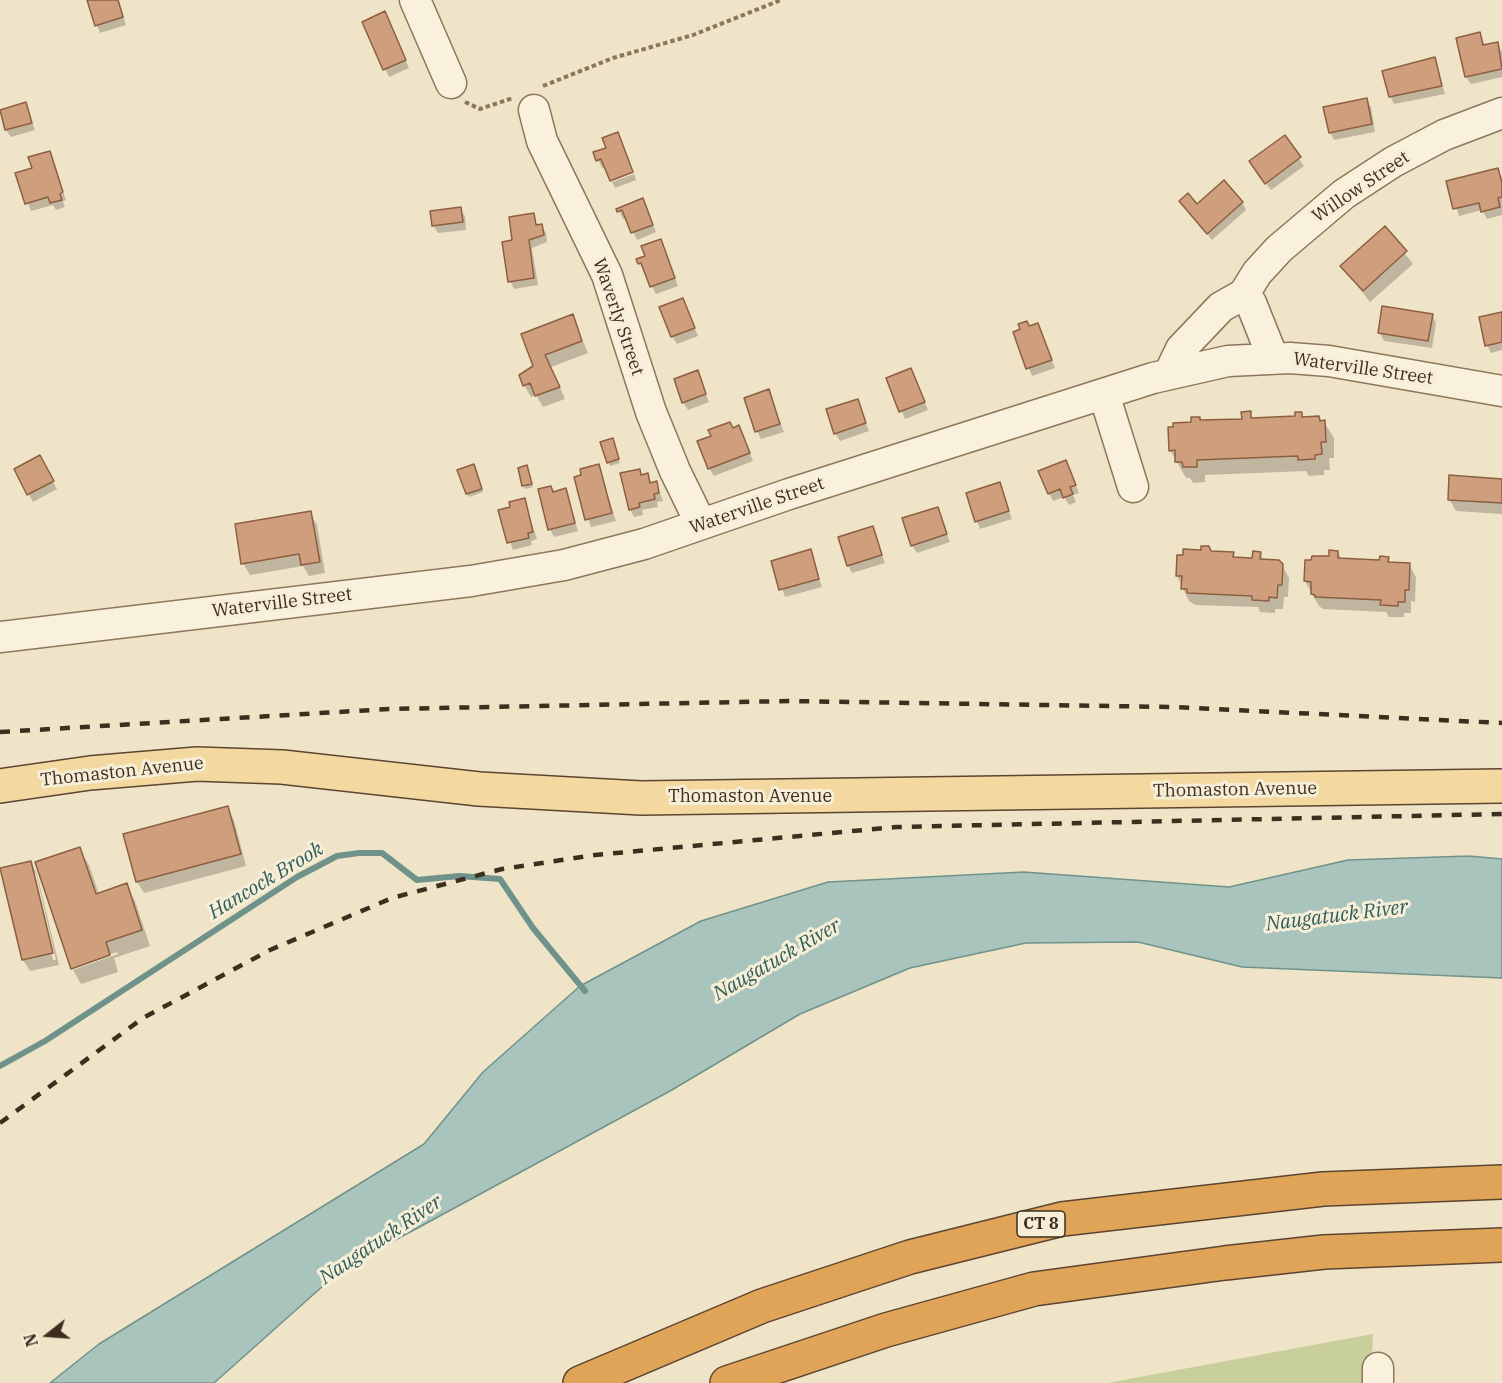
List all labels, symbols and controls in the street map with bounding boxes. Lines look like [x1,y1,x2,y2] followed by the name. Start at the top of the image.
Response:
[1308,147,1414,227] street label: Willow Street
[588,255,648,379] street label: Waverly Street
[1292,348,1434,390] street label: Waterville Street
[687,473,827,539] street label: Waterville Street
[211,584,353,622] street label: Waterville Street
[39,753,205,791] street label: Thomaston Avenue
[1153,778,1317,802] street label: Thomaston Avenue
[668,786,832,808] street label: Thomaston Avenue
[204,837,328,925] water label: Hancock Brook
[1265,895,1409,937] water label: Naugatuck River
[709,914,845,1006] water label: Naugatuck River
[315,1190,447,1290] water label: Naugatuck River
[1017,1211,1065,1237] road number: CT 8
[18,1305,78,1365] north arrow
[19,1331,42,1349] text: N

